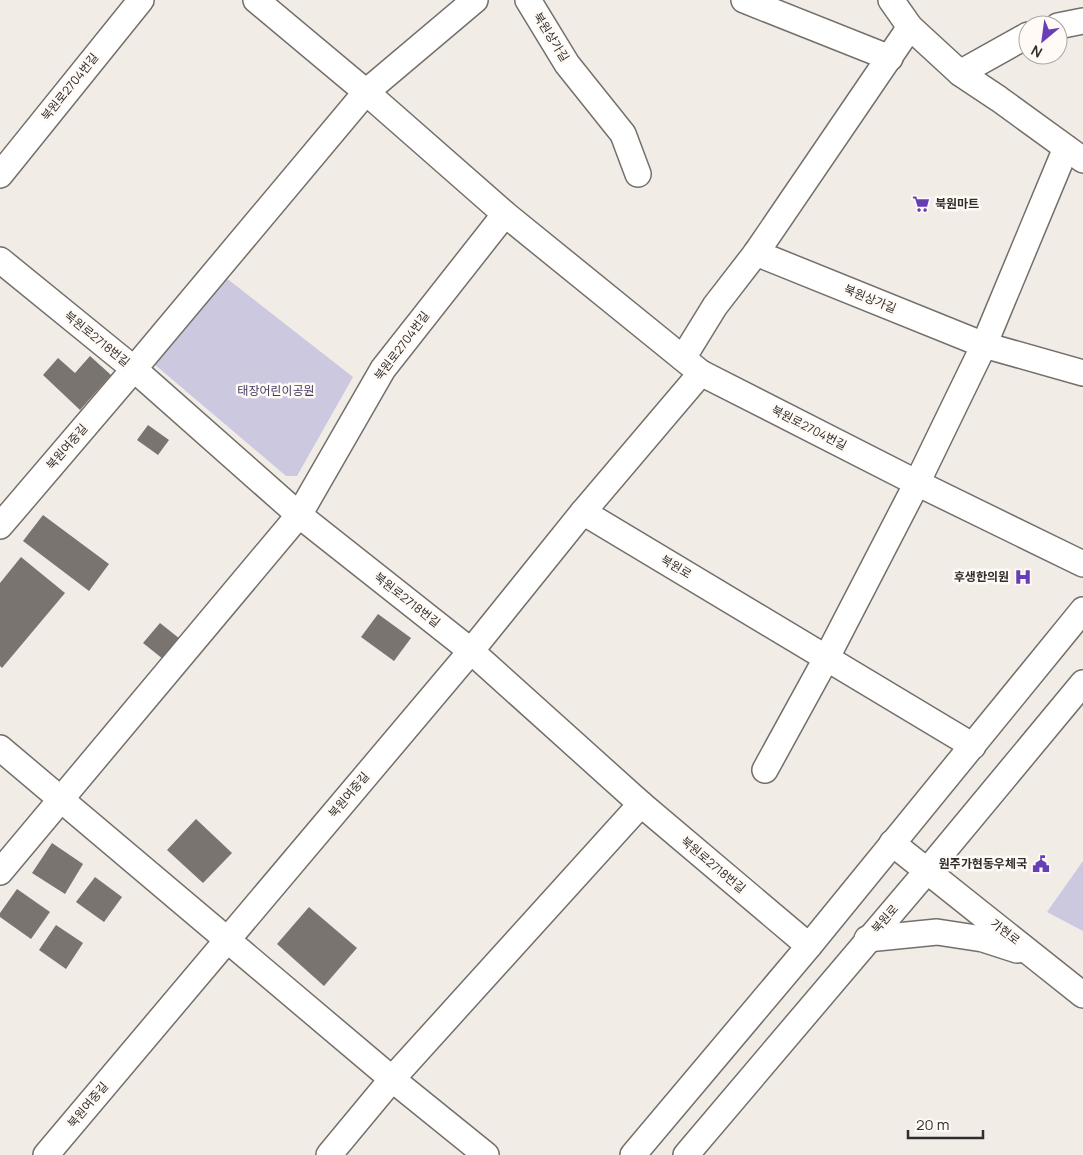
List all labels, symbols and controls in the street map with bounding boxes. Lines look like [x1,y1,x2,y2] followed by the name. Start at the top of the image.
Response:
[530,9,573,65] street label: 북원상가길
[1018,15,1068,65] north arrow
[1027,41,1045,63] text: N
[37,49,102,124] street label: 북원로2704번길
[911,194,931,214] supermarket icon: 북원마트
[935,195,979,212] place label: 북원마트
[841,280,899,317] street label: 북원상가길
[61,307,134,370] street label: 북원로2718번길
[370,308,433,384] street label: 북원로2704번길
[237,382,315,399] park label: 태장어린이공원
[769,401,850,454] street label: 북원로2704번길
[42,420,91,473] street label: 북원여중길
[658,551,695,582] street label: 북원로
[1013,567,1033,587] hospital icon: 후생한의원
[371,568,444,631] street label: 북원로2718번길
[954,568,1009,585] place label: 후생한의원
[324,768,373,821] street label: 북원여중길
[677,832,749,897] street label: 북원로2718번길
[1031,854,1051,874] public building icon: 원주가현동우체국
[939,855,1027,872] place label: 원주가현동우체국
[867,901,902,937] street label: 북원로
[987,915,1024,949] street label: 가현로
[63,1078,112,1131] street label: 북원여중길
[908,1108,983,1140] scale bar
[916,1114,949,1135] text: 20 m

